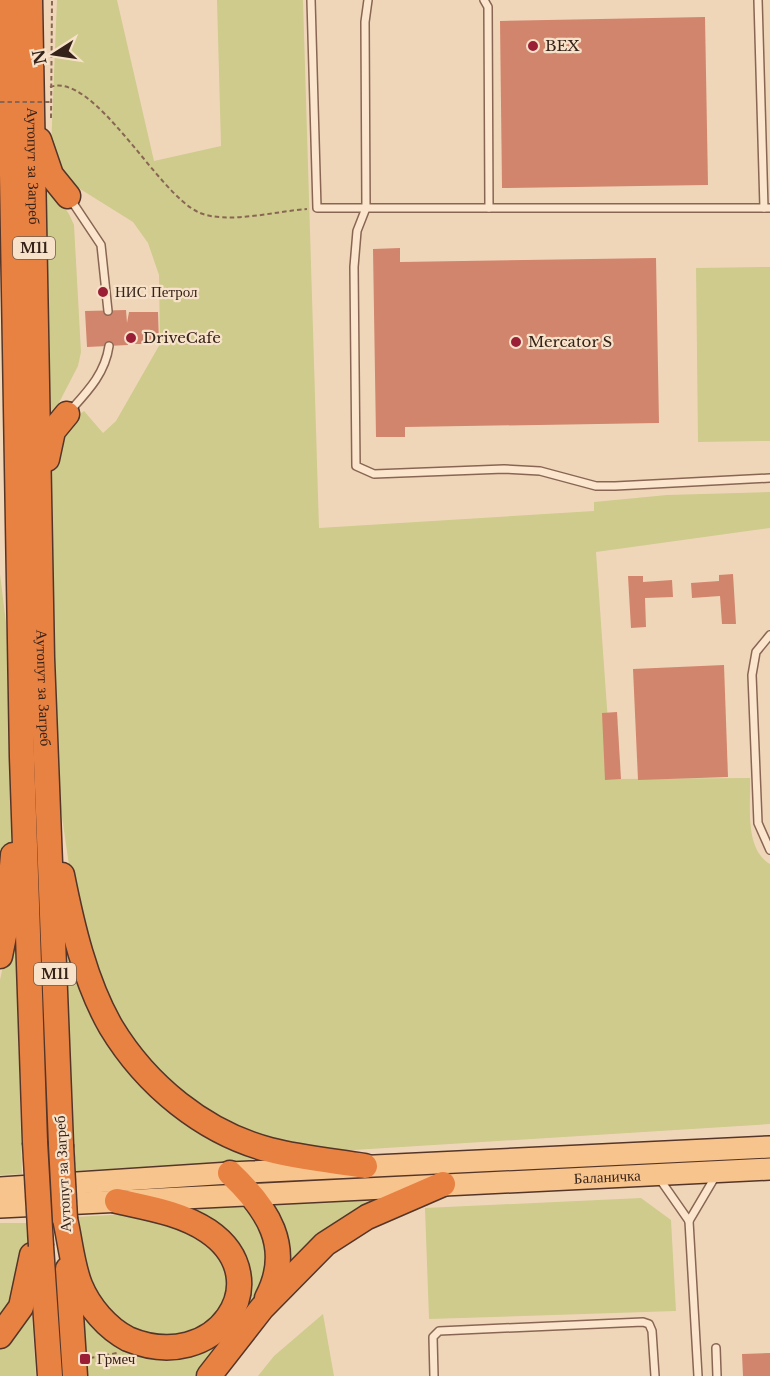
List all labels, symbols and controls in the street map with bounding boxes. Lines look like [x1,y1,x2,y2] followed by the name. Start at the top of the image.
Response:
[24,24,84,84] north arrow
[545,36,580,55] place label: BEX
[526,39,540,53] marker: BEX
[28,48,51,67] text: N
[23,107,44,225] street label: Аутопут за Загреб
[13,237,55,259] road number: M11
[115,282,198,301] place label: НИС Петрол
[96,285,110,299] marker: НИС Петрол
[143,328,221,347] place label: DriveCafe
[124,331,138,345] marker: DriveCafe
[528,332,612,351] place label: Mercator S
[509,335,523,349] marker: Mercator S
[32,629,55,747] street label: Аутопут за Загреб
[34,963,76,985] road number: M11
[50,1115,75,1233] street label: Аутопут за Загреб
[573,1165,641,1188] street label: Баланичка
[97,1349,136,1368] place label: Грмеч
[78,1352,92,1366] marker: Грмеч

